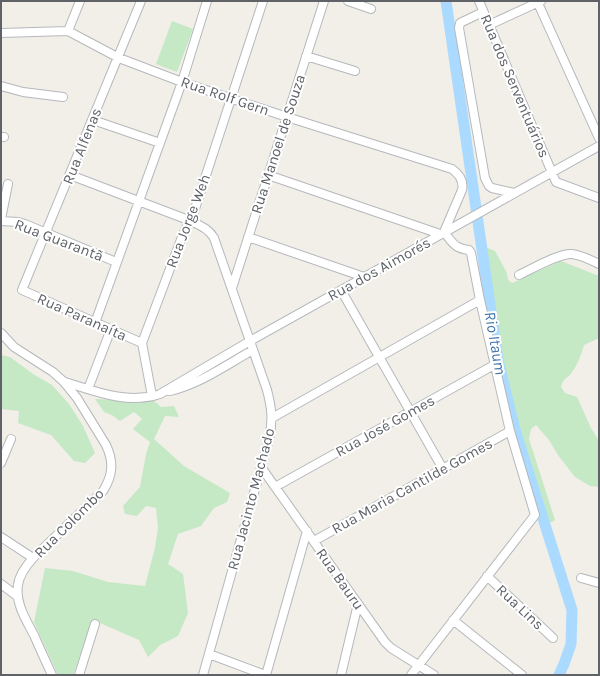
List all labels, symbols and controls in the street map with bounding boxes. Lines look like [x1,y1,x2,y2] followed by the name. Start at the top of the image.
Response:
[477,12,553,160] street label: Rua dos Serventuários
[178,72,272,120] street label: Rua Rolf Gern
[247,72,309,216] street label: Rua Manoel de Souza
[58,105,106,187] street label: Rua Alfenas
[162,172,214,270] street label: Rua Jorge Weh
[12,215,106,265] street label: Rua Guarantã
[324,233,434,305] street label: Rua dos Aimorés
[34,289,130,345] street label: Rua Paranaíta
[481,310,510,376] water label: Rio Itaum
[332,391,438,461] street label: Rua José Gomes
[223,426,279,572] street label: Rua Jacinto Machado
[328,434,496,538] street label: Rua Maria Cantilde Gomes
[30,484,108,562] street label: Rua Colombo
[312,545,368,613] street label: Rua Bauru
[492,580,548,634] street label: Rua Lins

